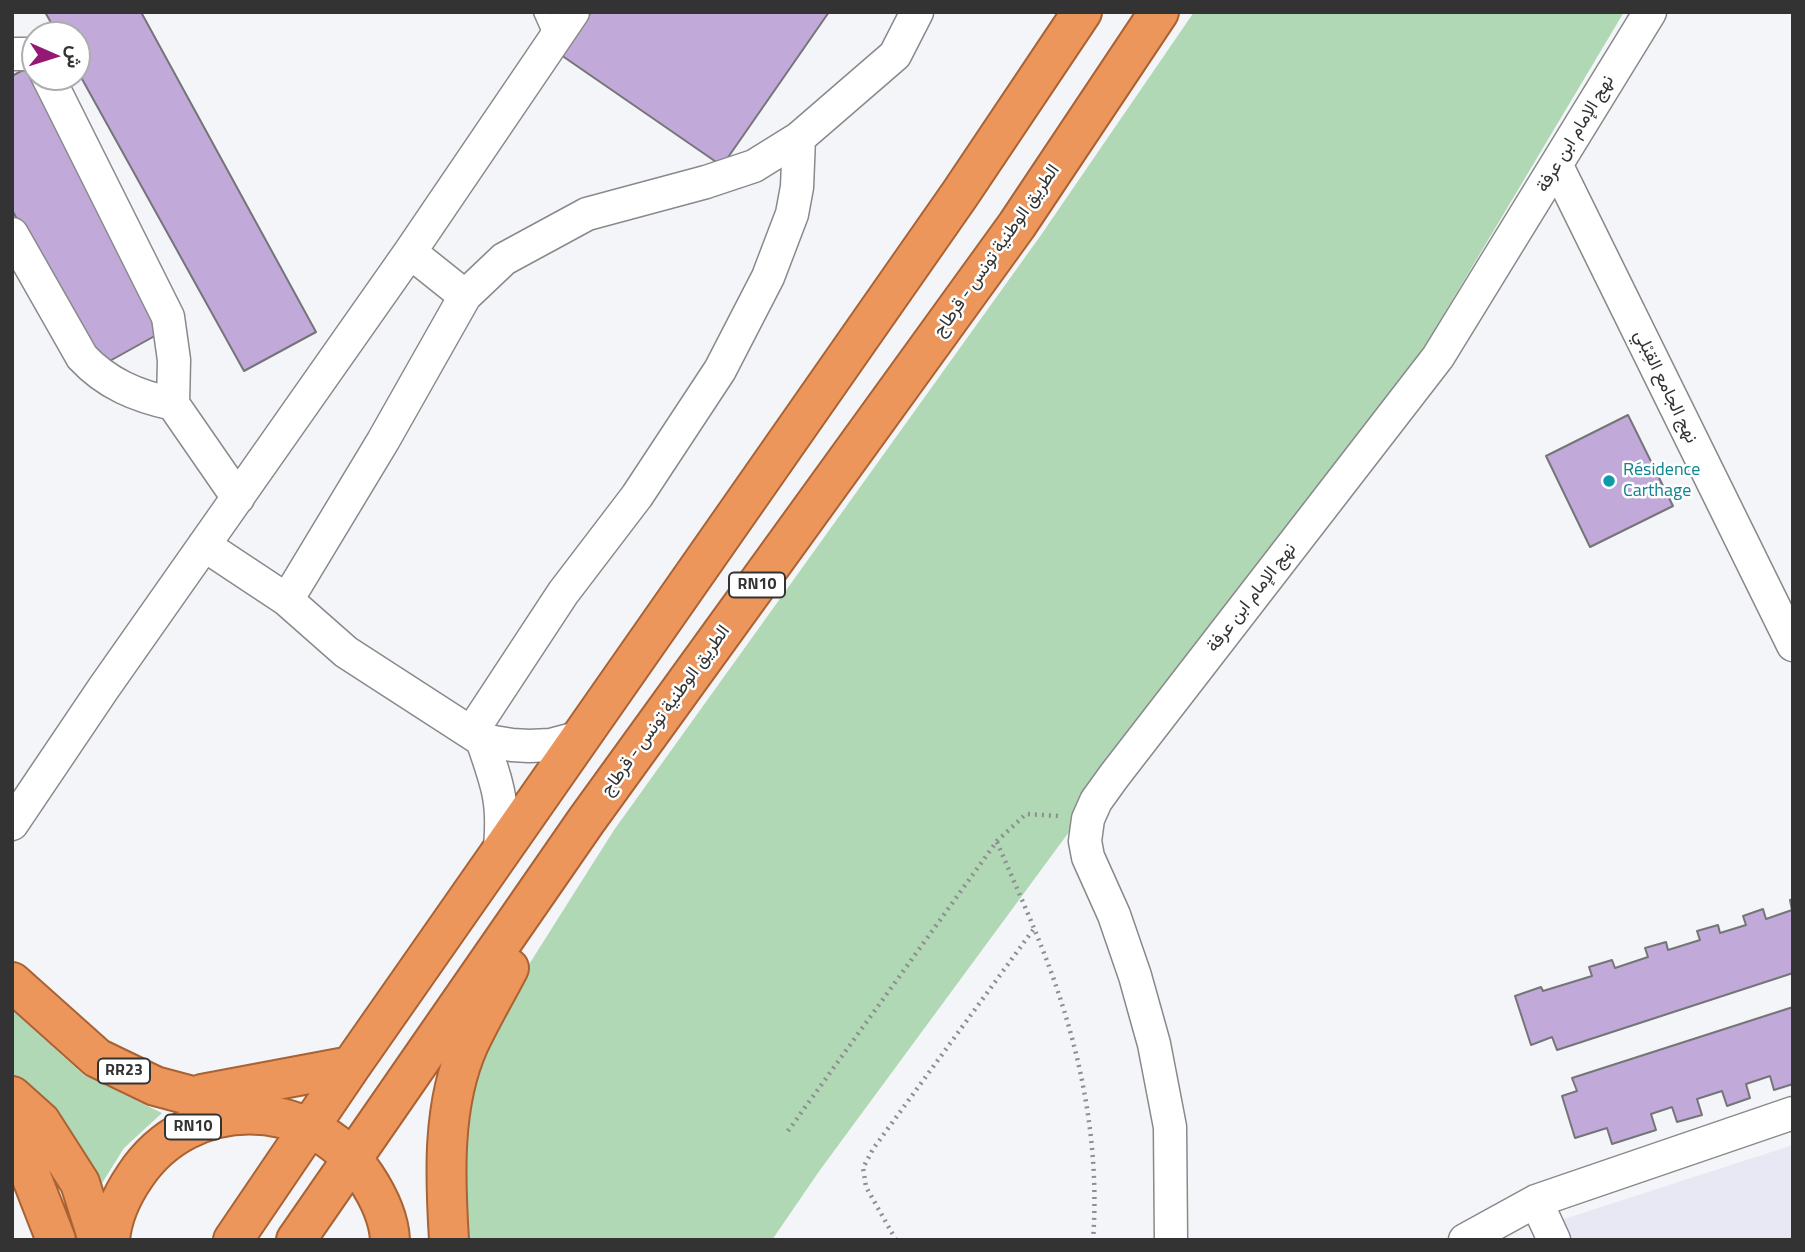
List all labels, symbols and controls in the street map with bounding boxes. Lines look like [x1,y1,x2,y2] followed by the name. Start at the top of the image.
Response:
[21,21,91,91] north arrow
[60,45,91,69] text: ش
[1533,71,1619,197] street label: نهج الإمام ابن عرفة
[929,160,1065,342] street label: الطريق الوطنية تونس - قرطاج
[1628,327,1702,447] street label: نهج الجامع القِبْلي
[1623,460,1700,503] place label: Résidence Carthage
[1601,473,1617,489] marker: Résidence Carthage
[1203,539,1301,657] street label: نهج الإمام ابن عرفة
[729,572,785,598] road number: RN10
[597,621,735,801] street label: الطريق الوطنية تونس - قرطاج
[98,1058,150,1084] road number: RR23
[165,1114,221,1140] road number: RN10

